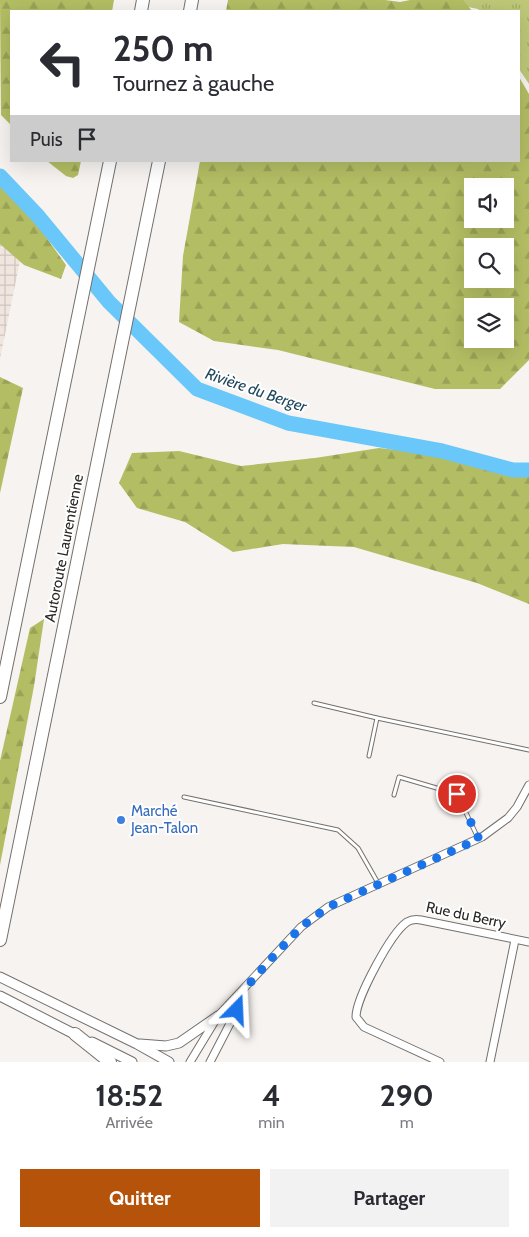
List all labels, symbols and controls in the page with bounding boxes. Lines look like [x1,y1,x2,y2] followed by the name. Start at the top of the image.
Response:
[113,27,213,70] text: 250 m
[30,30,95,95] icon: left
[113,70,274,97] text: Tournez à gauche
[73,125,101,153] icon: arrive
[30,128,63,151] text: Puis
[464,178,514,348] map controls
[464,178,514,228] button: sound
[464,238,514,288] button: search
[464,298,514,348] button: layers
[203,364,310,417] water label: Rivière du Berger
[41,472,87,623] street label: Autoroute Laurentienne
[436,773,478,815] pin
[443,780,471,808] icon: arrive
[130,802,198,837] place label: Marché Jean-Talon
[115,814,127,826] marker: Marché Jean-Talon
[424,898,508,932] street label: Rue du Berry
[210,983,262,1035] position arrow
[95,1077,163,1114] text: 18:52
[262,1077,281,1114] text: 4
[380,1077,434,1114] text: 290
[105,1113,153,1132] text: Arrivée
[258,1113,285,1132] text: min
[400,1113,414,1132] text: m
[20,1169,260,1227] button: Quitter
[270,1169,509,1227] button: Partager

